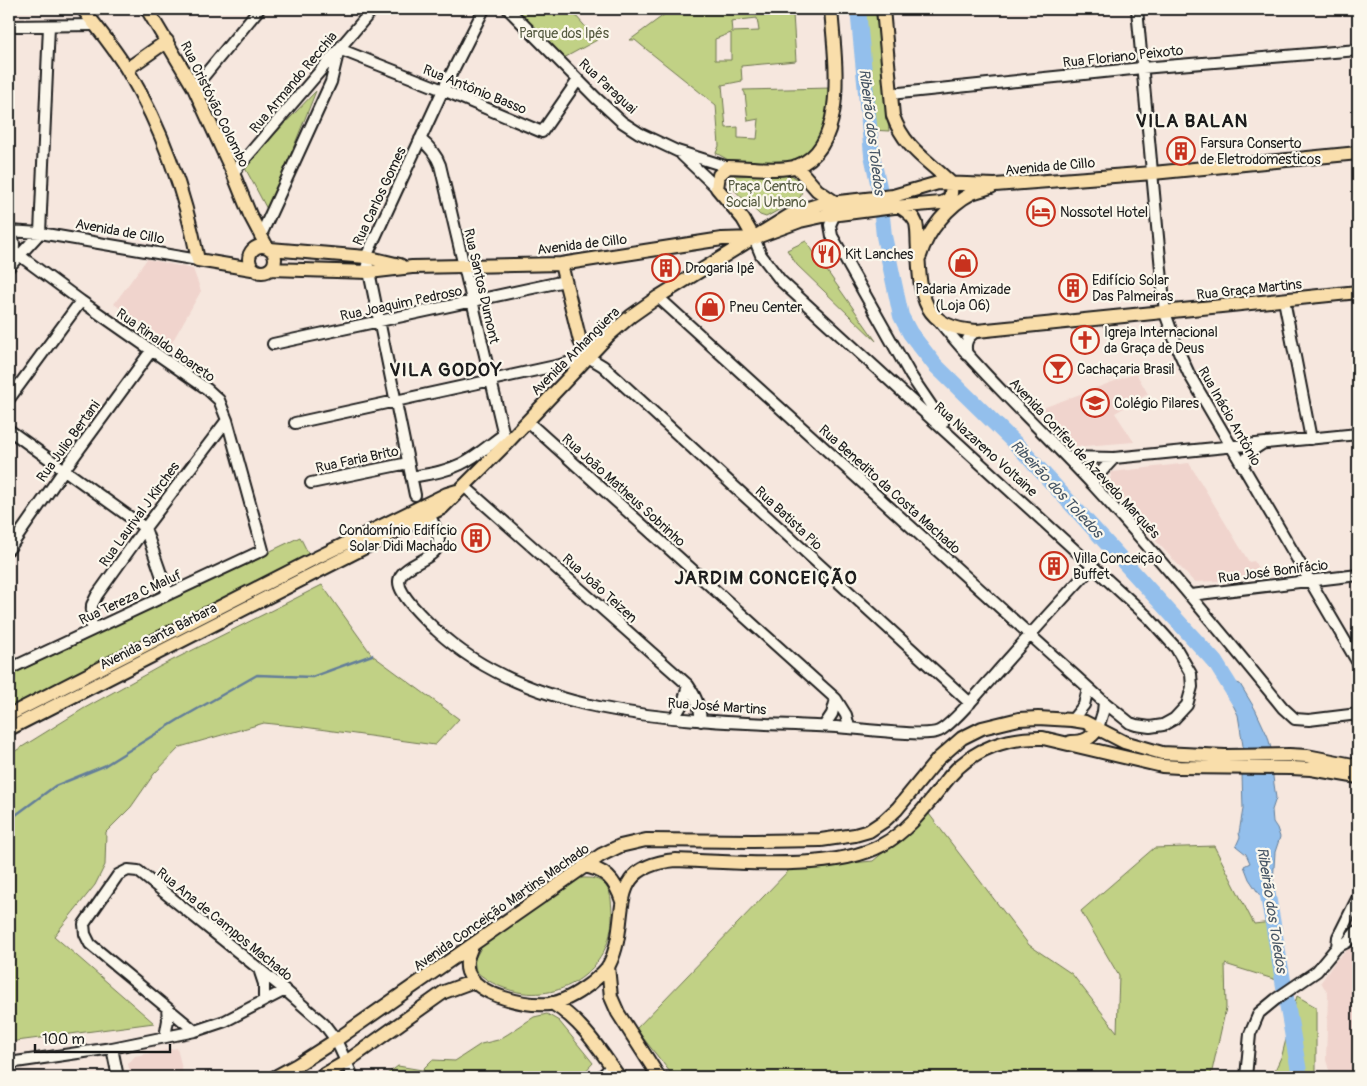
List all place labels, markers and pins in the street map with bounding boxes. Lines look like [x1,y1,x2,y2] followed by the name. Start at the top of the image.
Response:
[1200,135,1321,168] place label: Farsura Conserto de Eletrodomesticos
[1166,136,1196,166] building icon: Farsura Conserto de Eletrodomesticos
[1026,197,1056,227] hotel icon: Nossotel Hotel
[1060,204,1148,221] place label: Nossotel Hotel
[811,239,841,269] restaurant icon: Kit Lanches
[845,246,914,263] place label: Kit Lanches
[948,248,978,278] shop icon: Padaria Amizade (Loja 06)
[651,253,681,283] building icon: Drogaria Ipê
[685,260,755,277] place label: Drogaria Ipê
[1092,272,1174,305] place label: Edifício Solar Das Palmeiras
[1058,273,1088,303] building icon: Edifício Solar Das Palmeiras
[915,281,1011,314] place label: Padaria Amizade (Loja 06)
[695,292,725,322] shop icon: Pneu Center
[729,299,802,316] place label: Pneu Center
[1104,324,1218,357] place label: Igreja Internacional da Graça de Deus
[1070,325,1100,355] church icon: Igreja Internacional da Graça de Deus
[1043,354,1073,384] bar icon: Cachaçaria Brasil
[1077,361,1175,378] place label: Cachaçaria Brasil
[1080,388,1110,418] school or university icon: Colégio Pilares
[1114,395,1200,412] place label: Colégio Pilares
[339,522,457,555] place label: Condomínio Edifício Solar Didi Machado
[461,523,491,553] building icon: Condomínio Edifício Solar Didi Machado
[1073,550,1163,583] place label: Villa Conceição Buffet
[1039,551,1069,581] building icon: Villa Conceição Buffet

